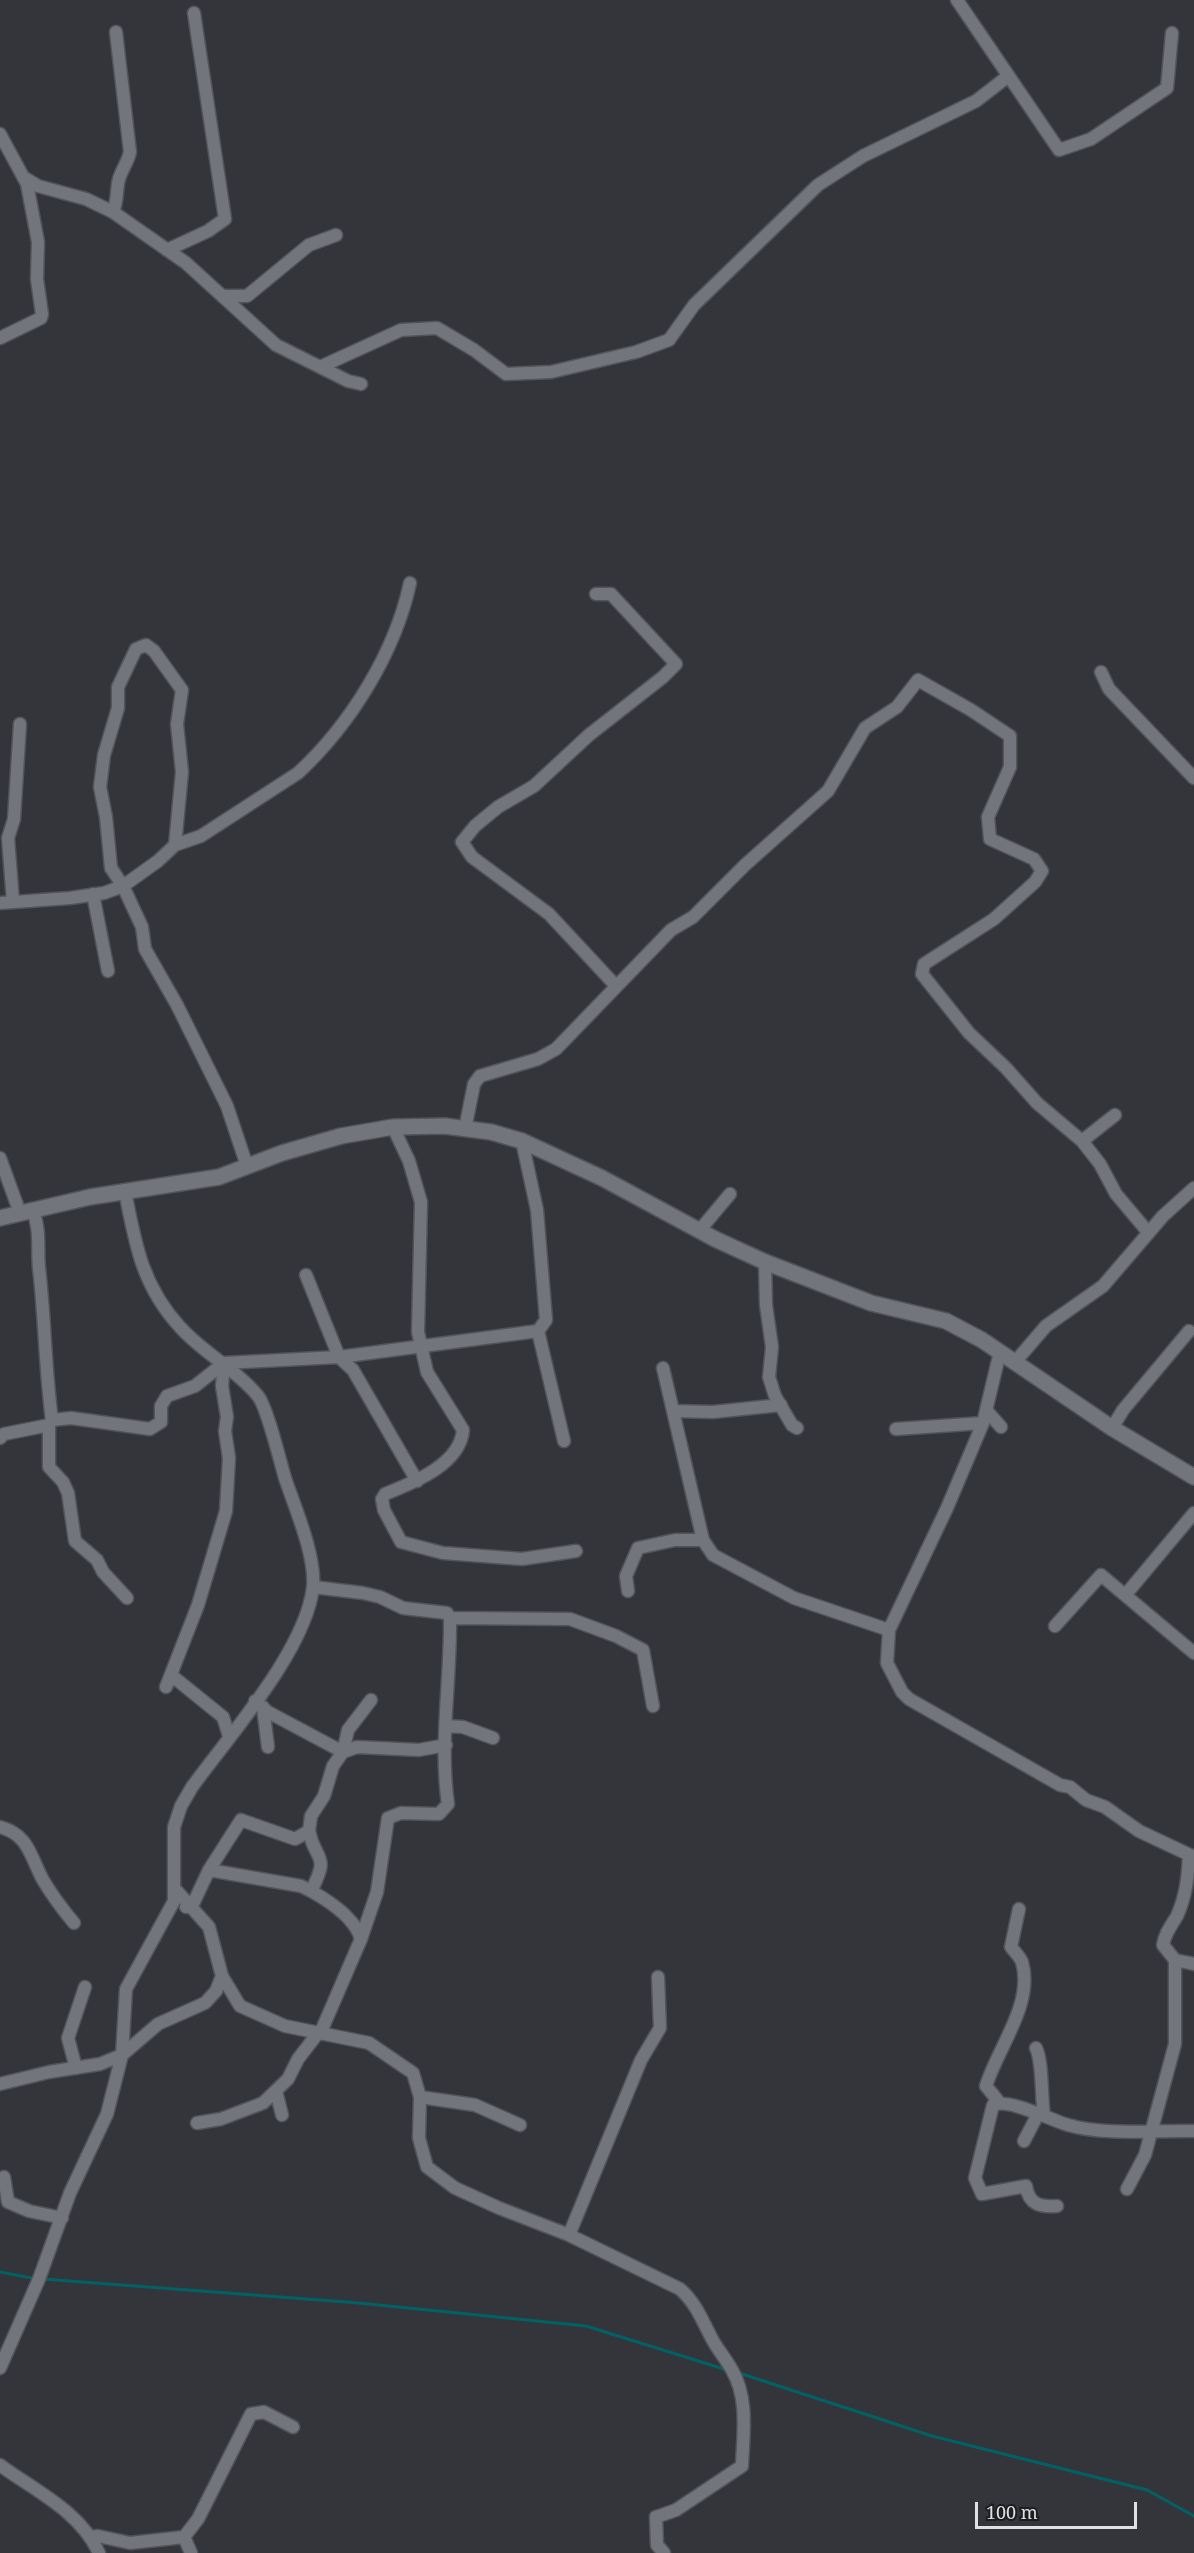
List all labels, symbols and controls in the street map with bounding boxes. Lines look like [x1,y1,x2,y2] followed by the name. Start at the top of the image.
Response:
[978,2490,1140,2528] scale bar
[986,2500,1038,2524] text: 100 m

